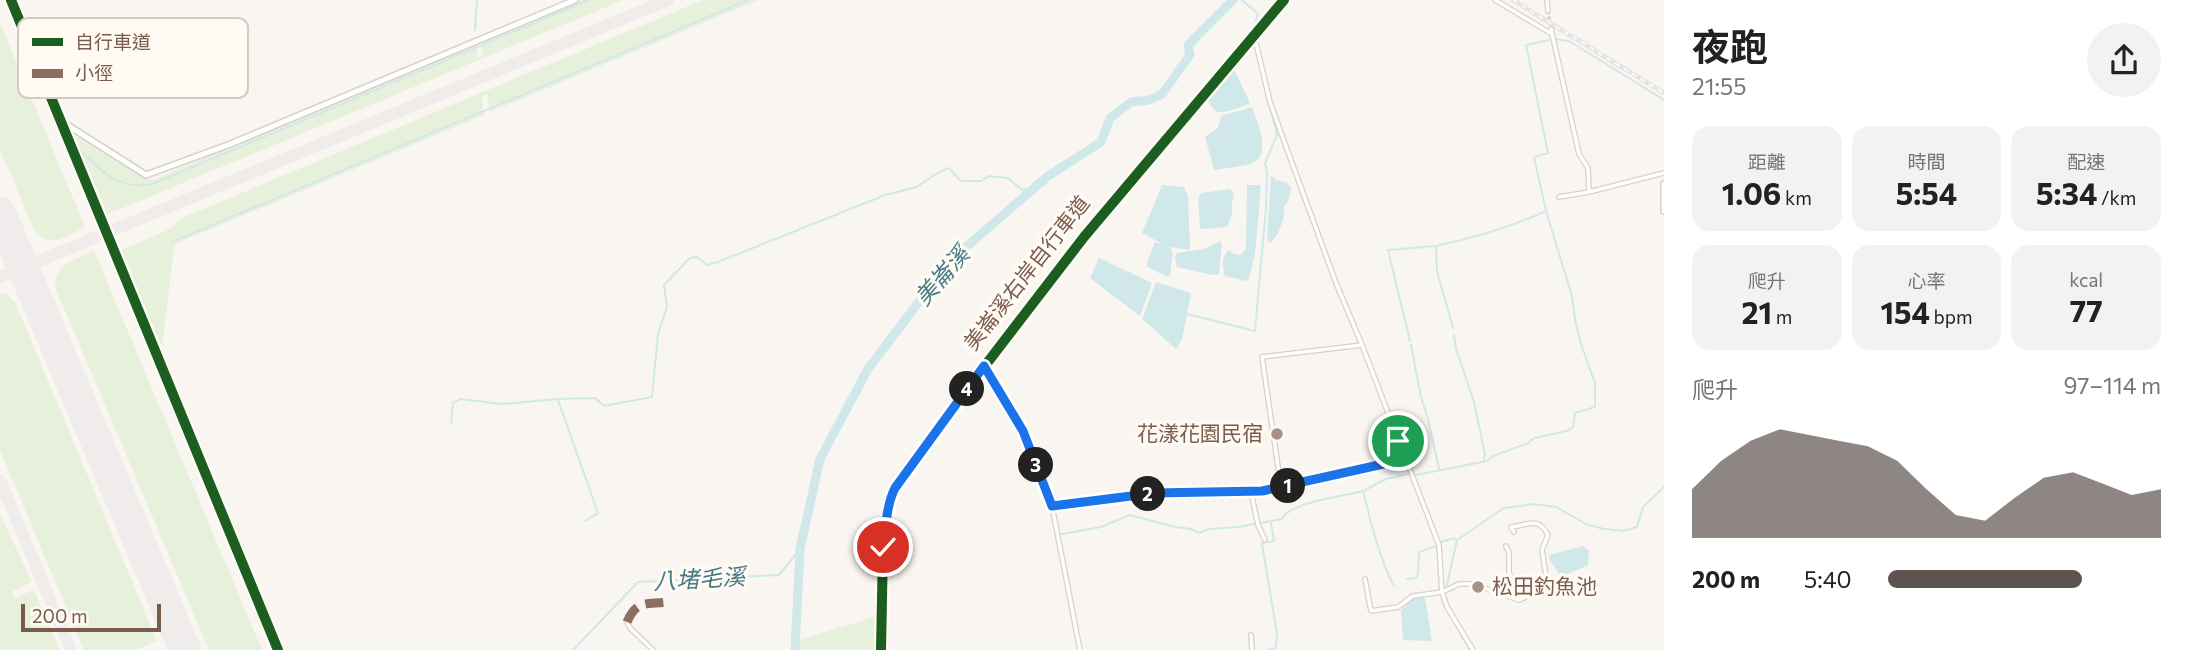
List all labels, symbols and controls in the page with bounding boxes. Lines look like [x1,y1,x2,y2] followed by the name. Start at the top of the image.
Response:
[18,18,248,98] legend
[1692,22,1768,69] text: 夜跑
[2087,23,2161,97] button: share
[75,30,151,53] text: 自行車道
[75,61,113,84] text: 小徑
[1692,72,1746,100] text: 21:55
[1748,150,1786,173] text: 距離
[1907,150,1946,173] text: 時間
[2067,150,2105,173] text: 配速
[1722,174,1781,211] text: 1.06
[1896,174,1957,211] text: 5:54
[2036,174,2097,211] text: 5:34
[1781,186,1812,209] text: km
[2097,186,2136,209] text: /km
[958,190,1094,354] street label: 美崙溪右岸自行車道
[908,238,976,311] water label: 美崙溪
[2069,268,2103,291] text: kcal
[1748,269,1786,292] text: 爬升
[1907,269,1946,292] text: 心率
[2070,291,2103,328] text: 77
[1741,293,1772,330] text: 21
[1880,293,1930,330] text: 154
[1772,305,1792,328] text: m
[1930,305,1973,328] text: bpm
[2064,371,2161,399] text: 97–114 m
[950,372,984,406] pin: 4
[1692,375,1738,403] text: 爬升
[961,377,972,400] text: 4
[1368,411,1428,471] pin
[1137,420,1263,445] place label: 花漾花園民宿
[1379,422,1417,460] icon: arrive
[1269,426,1285,442] marker: 花漾花園民宿
[1018,448,1054,482] pin: 3
[1030,453,1041,476] text: 3
[1270,468,1306,504] pin: 1
[1283,474,1292,497] text: 1
[1130,476,1166,512] pin: 2
[1142,482,1153,505] text: 2
[853,517,913,577] pin
[864,528,902,566] icon: check
[652,561,749,594] water label: 八堵毛溪
[1692,565,1760,593] text: 200 m
[1804,565,1851,593] text: 5:40
[1492,573,1597,598] place label: 松田釣魚池
[1470,579,1486,595] marker: 松田釣魚池
[21,601,161,633] scale bar
[32,604,88,627] text: 200 m

